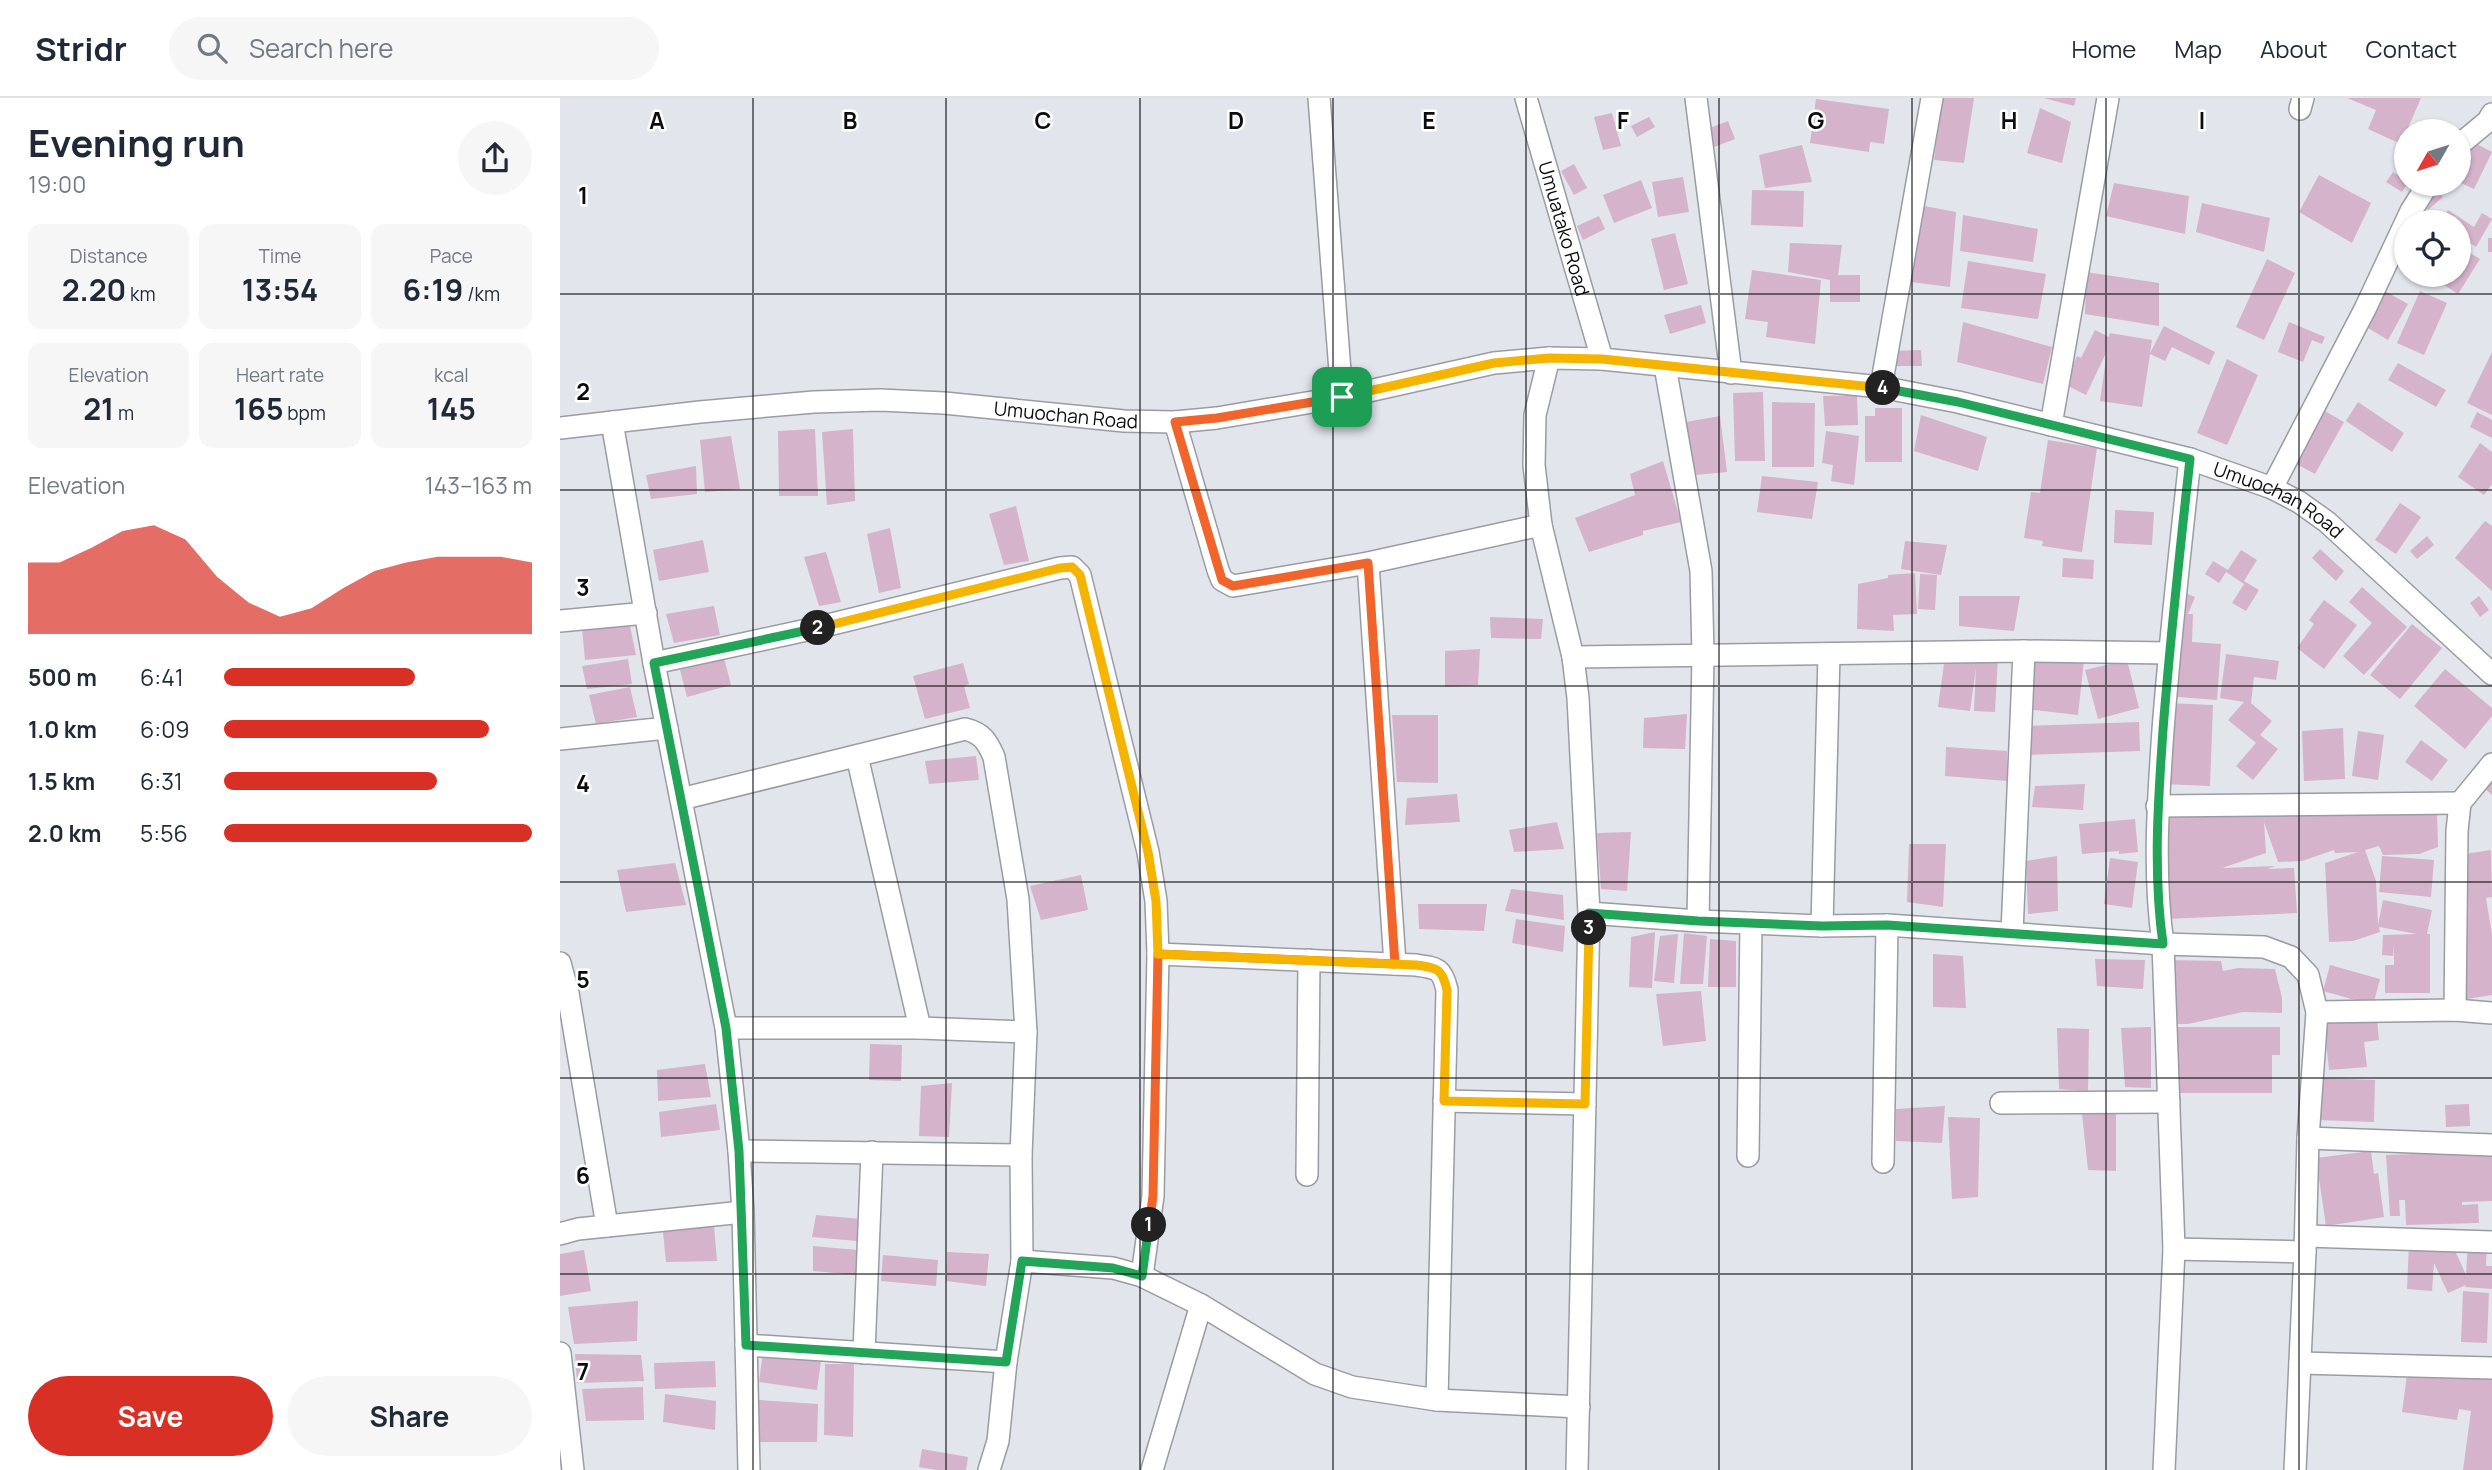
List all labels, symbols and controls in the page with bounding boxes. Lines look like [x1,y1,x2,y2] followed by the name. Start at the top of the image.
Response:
[169,17,659,80] search box
[35,26,127,71] text: Stridr
[193,29,231,67] icon: search
[249,30,393,66] text: Search here
[2071,32,2136,65] text: Home
[2174,32,2222,65] text: Map
[2260,32,2328,65] text: About
[2366,32,2457,65] text: Contact
[649,104,665,136] text: A
[843,104,857,136] text: B
[1035,104,1052,136] text: C
[1228,104,1244,136] text: D
[1422,104,1436,136] text: E
[1617,104,1629,136] text: F
[1808,104,1825,136] text: G
[2001,104,2017,136] text: H
[2199,104,2205,136] text: I
[28,116,245,168] text: Evening run
[2394,119,2471,196] north arrow
[2394,119,2471,287] map controls
[458,121,532,195] button: share
[1532,158,1596,299] street label: Umuatako Road
[28,168,86,200] text: 19:00
[578,179,588,211] text: 1
[2394,210,2471,287] button: locate
[70,243,148,269] text: Distance
[259,243,301,269] text: Time
[430,243,473,269] text: Pace
[62,269,126,310] text: 2.20
[242,269,318,310] text: 13:54
[403,269,463,310] text: 6:19
[126,281,156,307] text: km
[463,281,500,307] text: /km
[69,362,149,388] text: Elevation
[236,362,324,388] text: Heart rate
[434,362,469,388] text: kcal
[1312,367,1372,427] pin
[1866,370,1900,406] pin: 4
[1877,374,1888,400] text: 4
[576,375,590,407] text: 2
[1323,378,1361,416] icon: arrive
[83,388,114,429] text: 21
[234,388,283,429] text: 165
[427,388,476,429] text: 145
[993,395,1138,434] street label: Umuochan Road
[114,400,134,426] text: m
[283,400,326,426] text: bpm
[2210,455,2349,544] street label: Umuochan Road
[28,469,125,501] text: Elevation
[425,469,532,501] text: 143–163 m
[576,571,590,603] text: 3
[800,610,836,646] pin: 2
[812,614,823,640] text: 2
[28,661,97,693] text: 500 m
[140,661,184,693] text: 6:41
[28,713,97,745] text: 1.0 km
[140,713,189,745] text: 6:09
[28,765,95,797] text: 1.5 km
[140,765,183,797] text: 6:31
[576,767,590,799] text: 4
[28,817,101,849] text: 2.0 km
[140,817,188,849] text: 5:56
[1572,910,1606,946] pin: 3
[1583,914,1594,940] text: 3
[576,963,590,995] text: 5
[576,1159,590,1191] text: 6
[1132,1208,1166,1242] pin: 1
[1144,1211,1153,1237] text: 1
[577,1355,589,1387] text: 7
[28,1376,273,1456] button: Save
[287,1376,532,1456] button: Share

